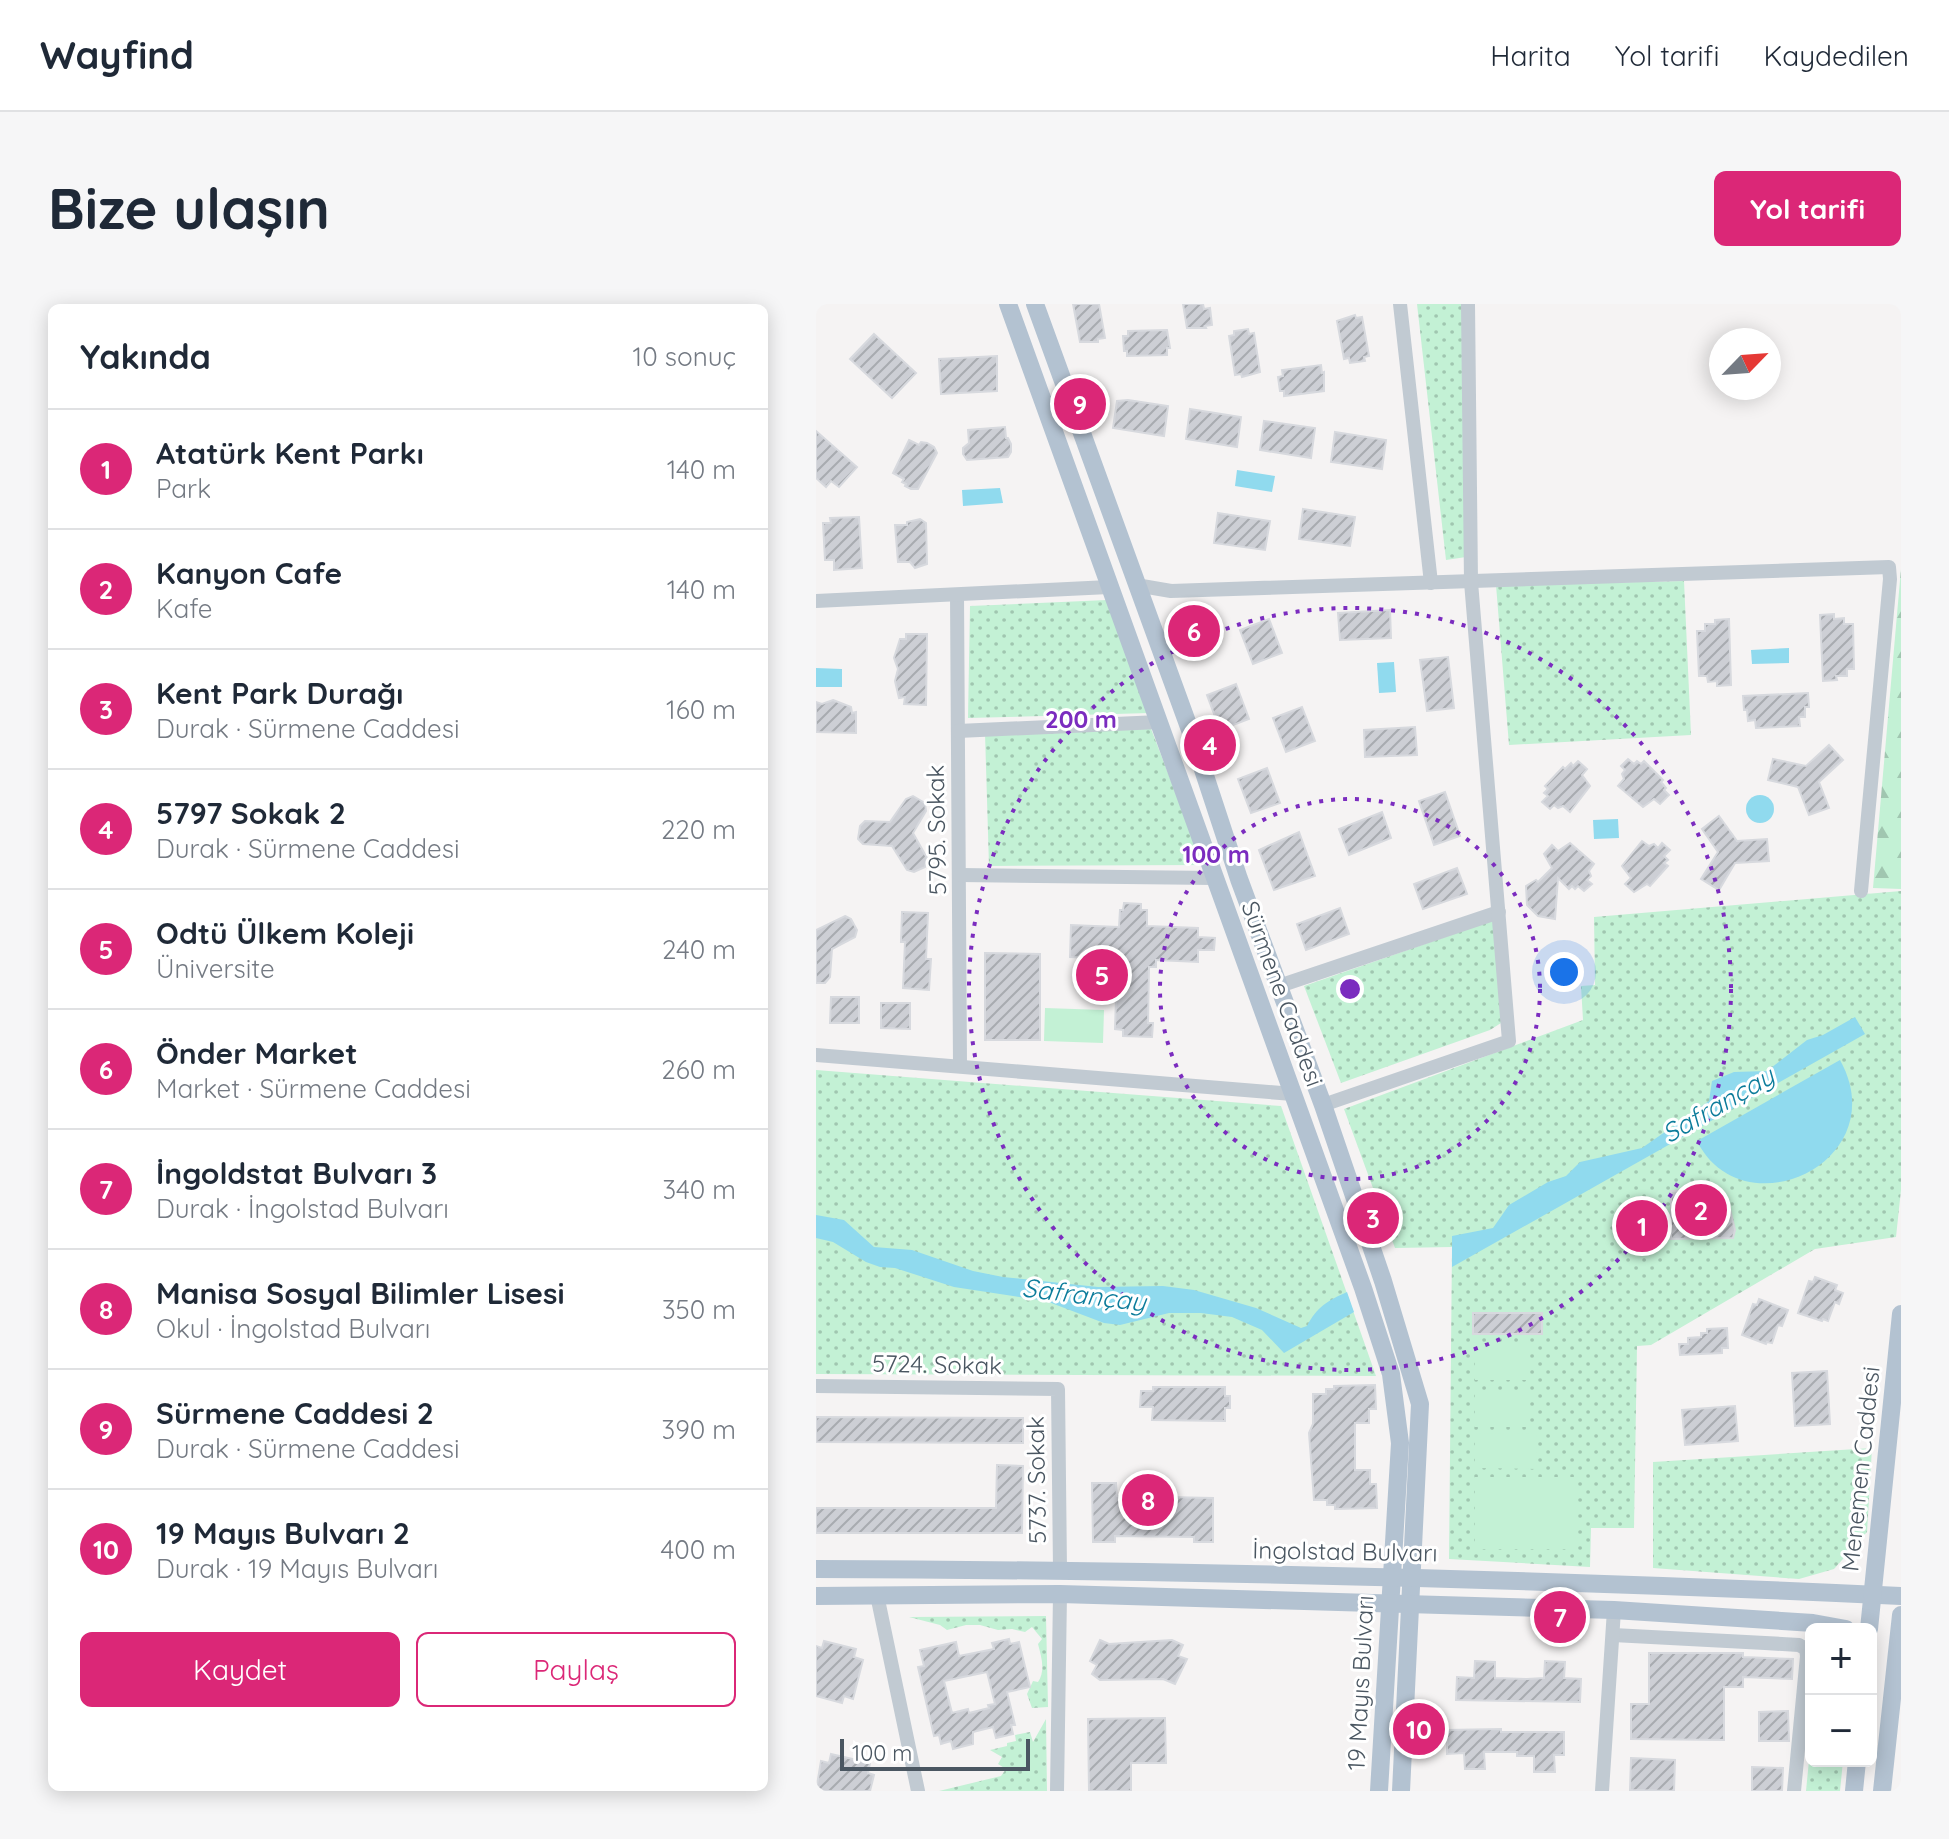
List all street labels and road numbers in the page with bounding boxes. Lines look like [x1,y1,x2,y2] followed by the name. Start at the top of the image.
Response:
[920,765,952,895] street label: 5795. Sokak
[1235,897,1330,1090] street label: Sürmene Caddesi
[872,1348,1002,1380] street label: 5724. Sokak
[1834,1365,1886,1573] street label: Menemen Caddesi
[1020,1416,1052,1544] street label: 5737. Sokak
[1252,1534,1438,1568] street label: İngolstad Bulvarı
[1340,1595,1380,1771] street label: 19 Mayıs Bulvarı

